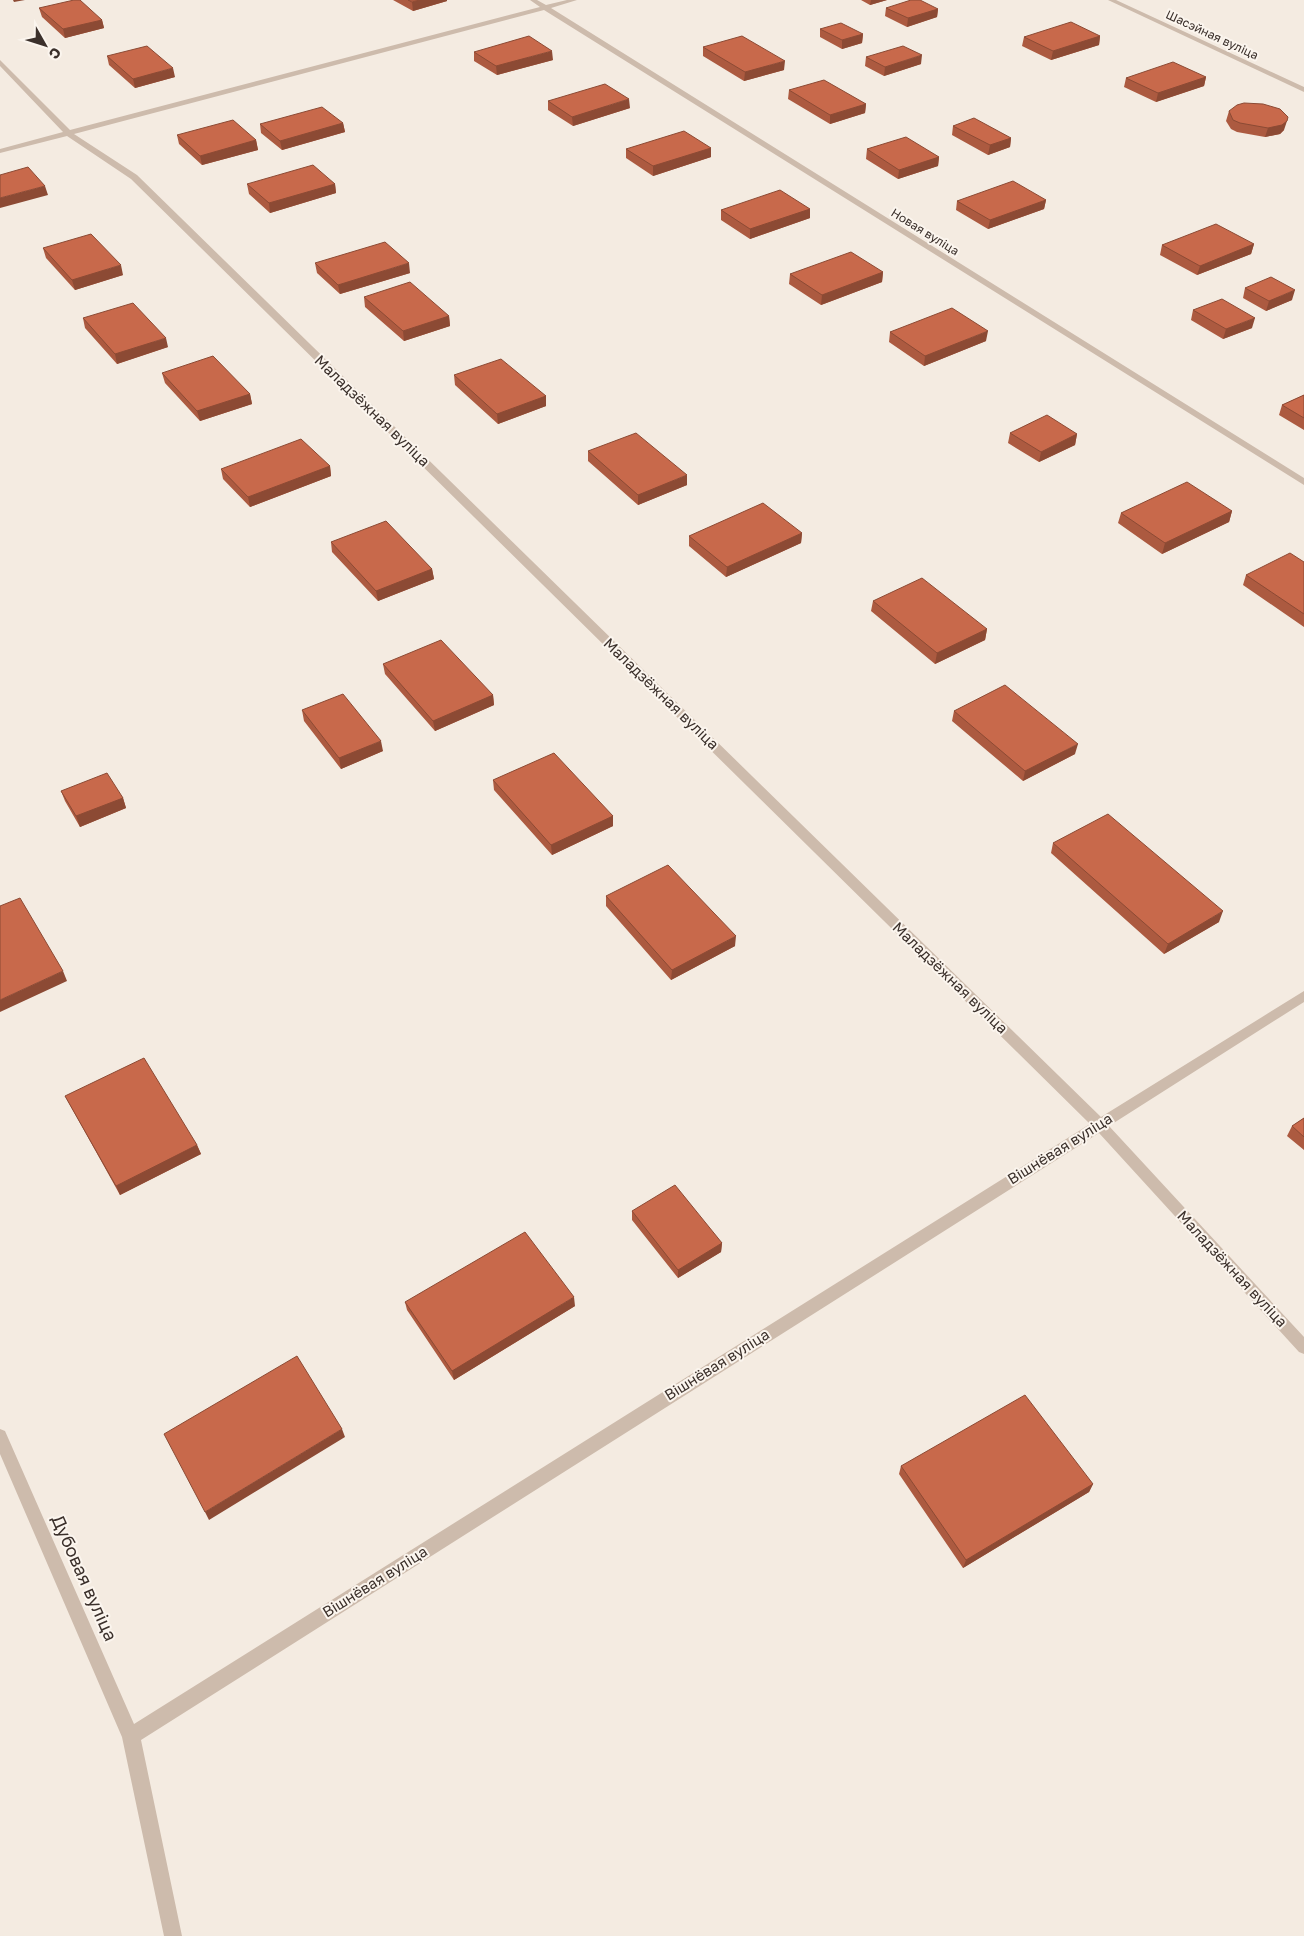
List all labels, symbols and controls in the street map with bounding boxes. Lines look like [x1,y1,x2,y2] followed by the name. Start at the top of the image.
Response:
[1164,7,1261,63] street label: Шасэйная вуліца
[20,20,70,70] north arrow
[46,44,65,63] text: С
[889,205,962,258] street label: Новая вуліца
[311,351,434,470] street label: Маладзёжная вуліца
[600,634,723,753] street label: Маладзёжная вуліца
[889,918,1012,1037] street label: Маладзёжная вуліца
[1004,1109,1115,1188] street label: Вішнёвая вуліца
[1174,1206,1291,1330] street label: Маладзёжная вуліца
[661,1325,772,1404] street label: Вішнёвая вуліца
[47,1511,123,1644] street label: Дубовая вуліца
[319,1542,430,1621] street label: Вішнёвая вуліца

